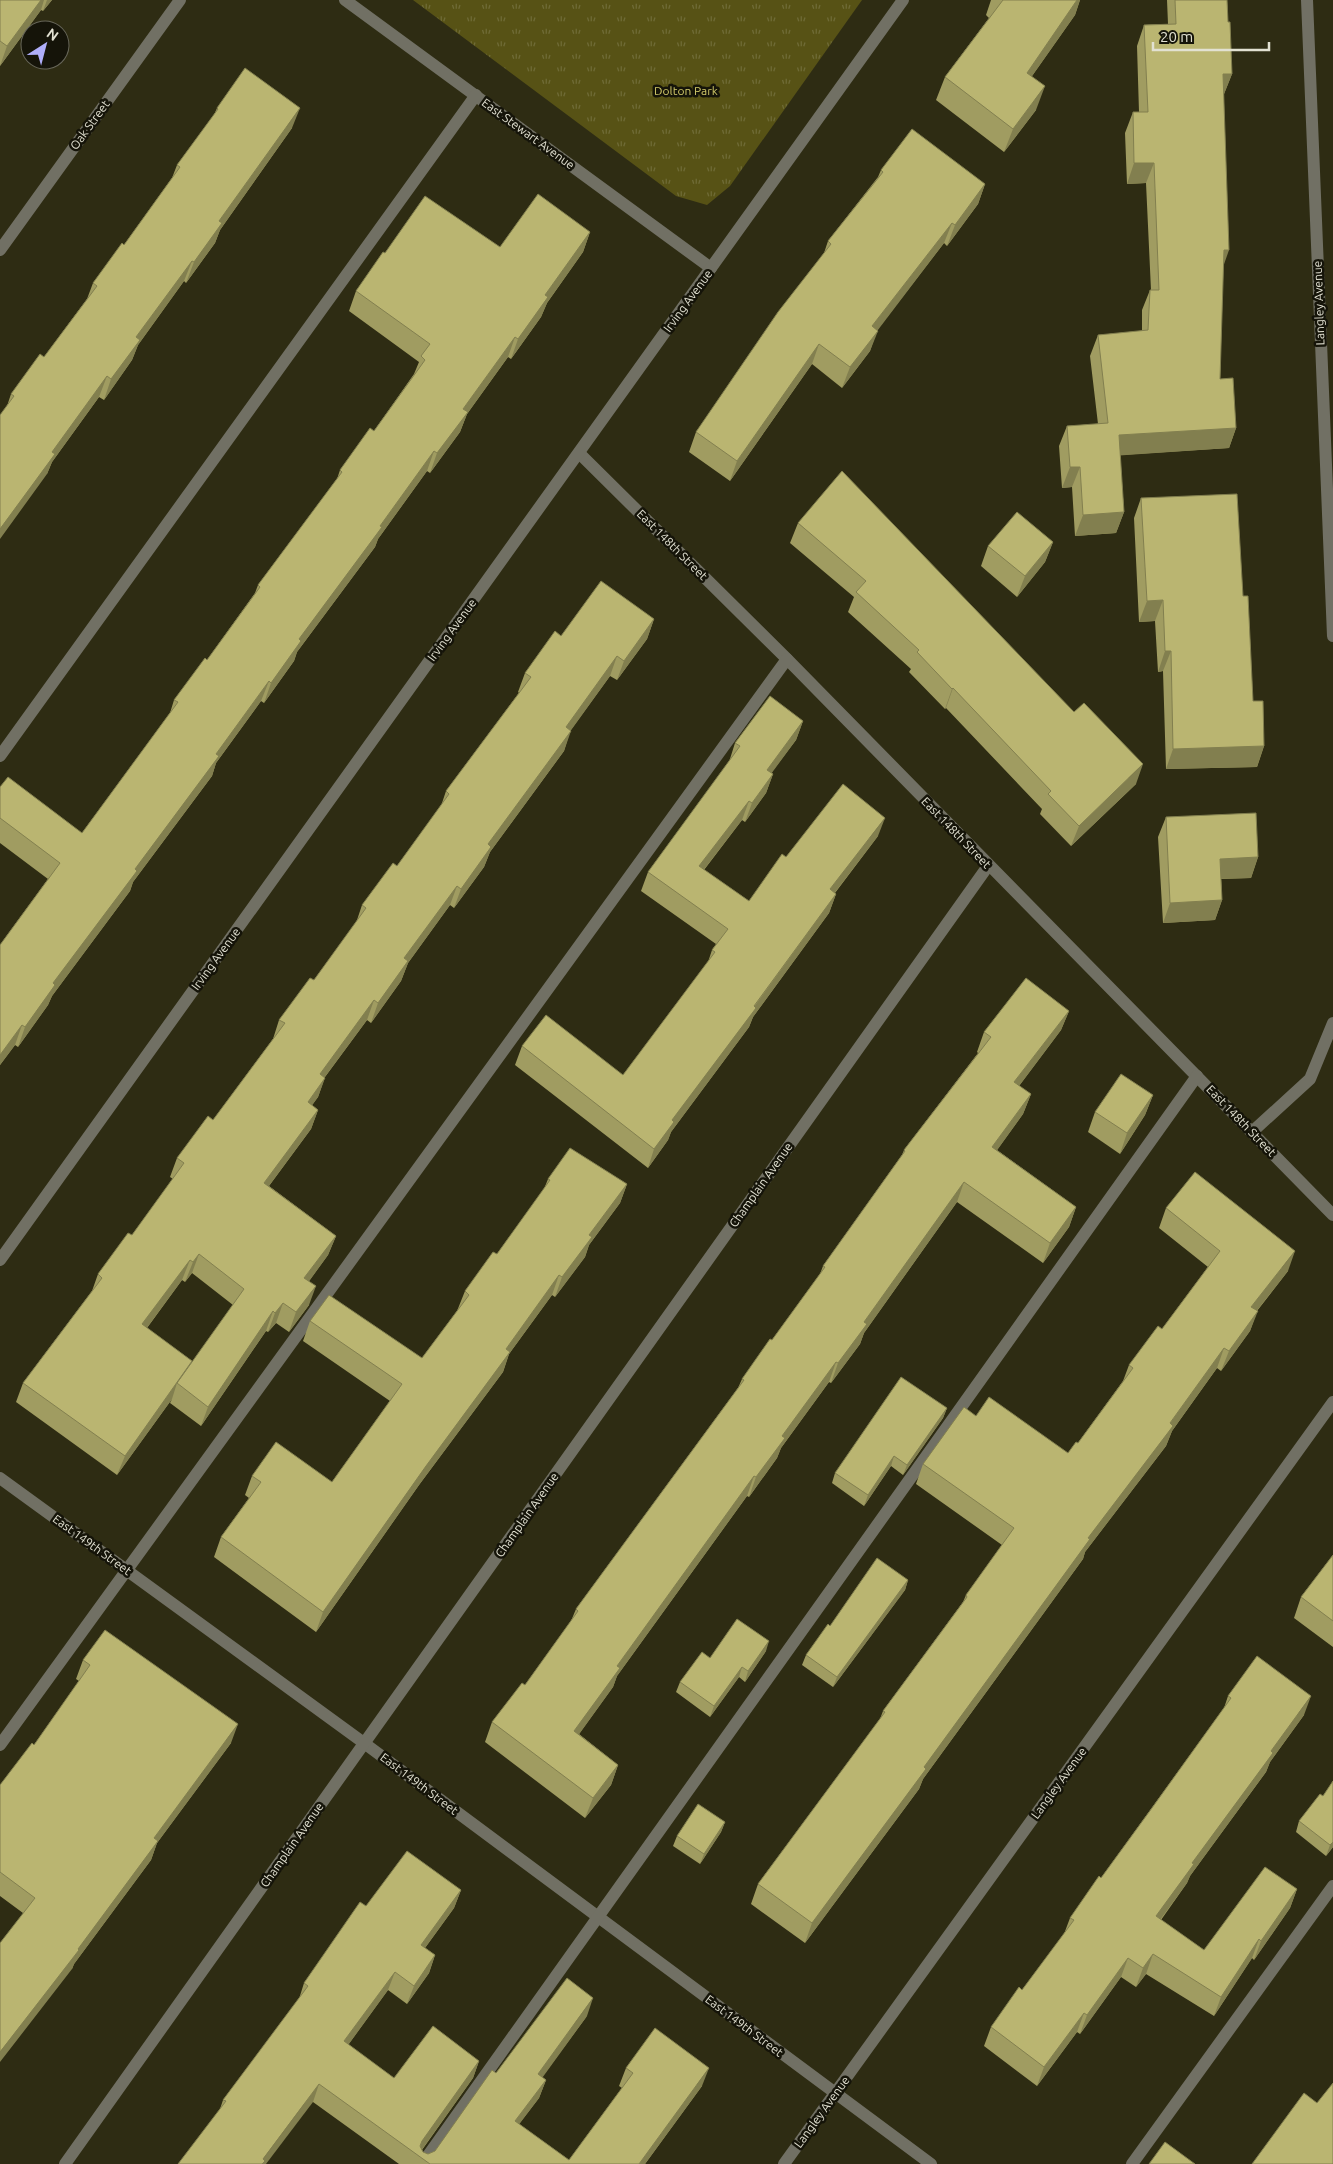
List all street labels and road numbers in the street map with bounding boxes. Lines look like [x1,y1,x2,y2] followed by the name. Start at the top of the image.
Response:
[480,96,577,171] street label: East Stewart Avenue
[67,97,112,152] street label: Oak Street
[1311,260,1326,346] street label: Langley Avenue
[661,267,714,334] street label: Irving Avenue
[635,507,710,583] street label: East 148th Street
[425,596,478,663] street label: Irving Avenue
[919,794,994,871] street label: East 148th Street
[189,925,242,992] street label: Irving Avenue
[1204,1082,1279,1159] street label: East 148th Street
[727,1140,795,1229] street label: Champlain Avenue
[493,1470,561,1559] street label: Champlain Avenue
[51,1512,134,1578] street label: East 149th Street
[1028,1745,1089,1821] street label: Langley Avenue
[378,1750,461,1817] street label: East 149th Street
[258,1800,326,1889] street label: Champlain Avenue
[703,1992,786,2059] street label: East 149th Street
[791,2074,852,2150] street label: Langley Avenue

